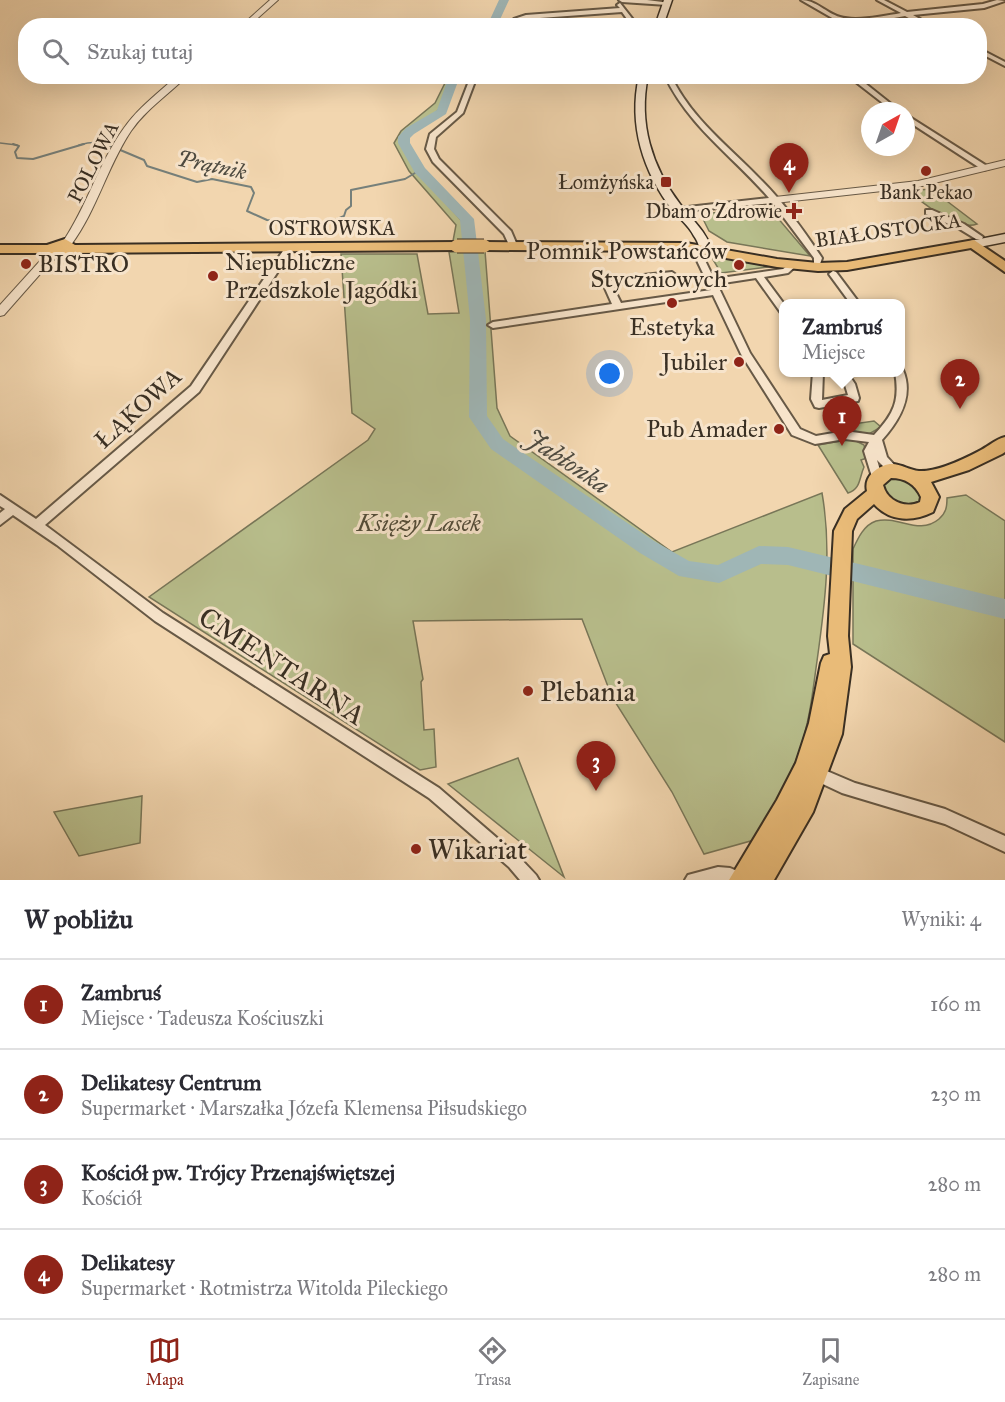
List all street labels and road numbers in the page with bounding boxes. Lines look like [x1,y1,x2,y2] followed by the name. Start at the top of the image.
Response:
[62,117,124,207] street label: POLOWA
[814,208,963,252] street label: BIAŁOSTOCKA
[268,216,396,240] street label: OSTROWSKA
[88,361,188,455] street label: ŁĄKOWA
[192,599,372,733] street label: CMENTARNA

